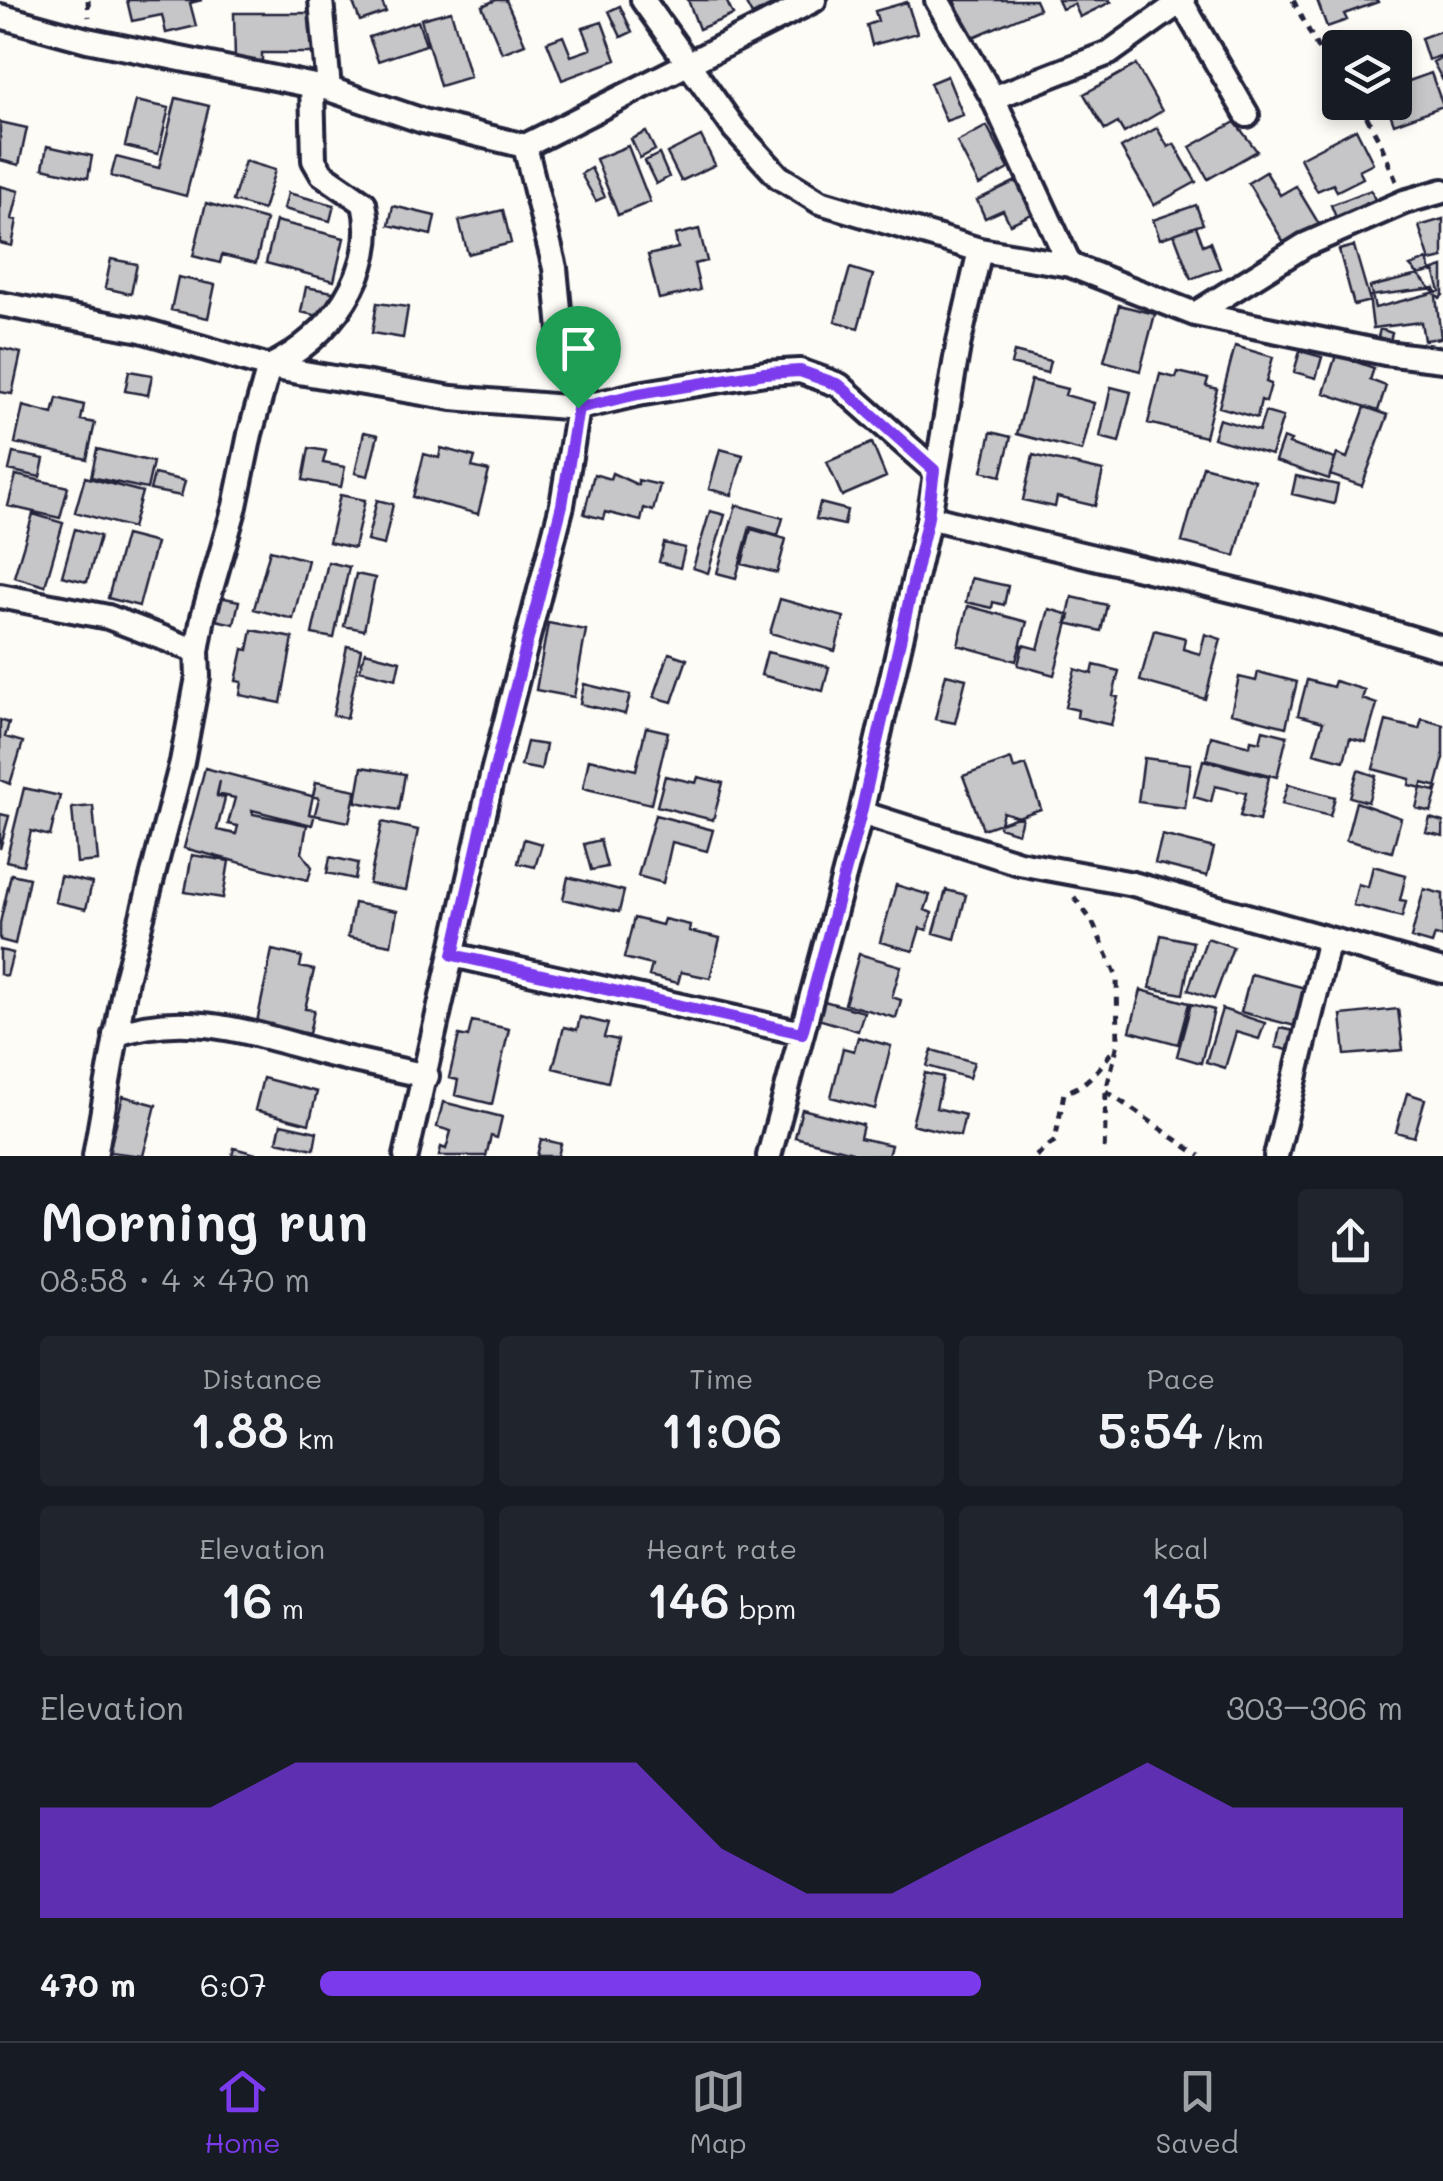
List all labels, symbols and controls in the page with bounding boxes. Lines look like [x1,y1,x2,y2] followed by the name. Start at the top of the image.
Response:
[1322,30,1412,120] map controls
[1322,30,1412,120] button: layers
[536,306,621,409] pin
[551,321,606,376] icon: arrive
[40,1184,368,1256] text: Morning run
[1298,1189,1403,1294] button: share
[40,1258,310,1300] text: 08:58 · 4 × 470 m
[202,1360,322,1396] text: Distance
[690,1360,753,1396] text: Time
[1147,1360,1215,1396] text: Pace
[190,1396,289,1462] text: 1.88
[660,1396,783,1462] text: 11:06
[1098,1396,1203,1462] text: 5:54
[289,1420,335,1456] text: km
[1203,1420,1264,1456] text: /km
[199,1530,325,1566] text: Elevation
[646,1530,797,1566] text: Heart rate
[1153,1530,1209,1566] text: kcal
[220,1566,273,1632] text: 16
[647,1566,730,1632] text: 146
[1140,1566,1222,1632] text: 145
[273,1590,304,1626] text: m
[730,1590,796,1626] text: bpm
[40,1686,184,1728] text: Elevation
[1226,1686,1403,1728] text: 303–306 m
[40,1963,136,2005] text: 470 m
[200,1963,267,2005] text: 6:07
[204,2064,281,2160] tab: Home
[690,2064,747,2160] tab: Map
[1155,2064,1239,2160] tab: Saved

